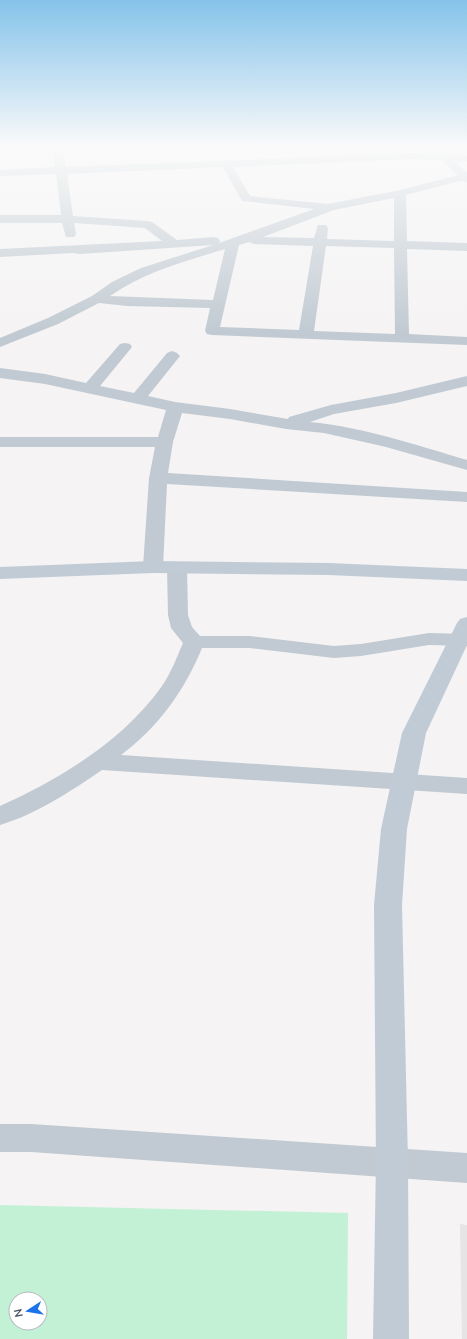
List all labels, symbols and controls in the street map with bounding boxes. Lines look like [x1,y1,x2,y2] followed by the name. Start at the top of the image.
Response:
[8,1291,48,1331] north arrow
[11,1307,27,1319] text: N

